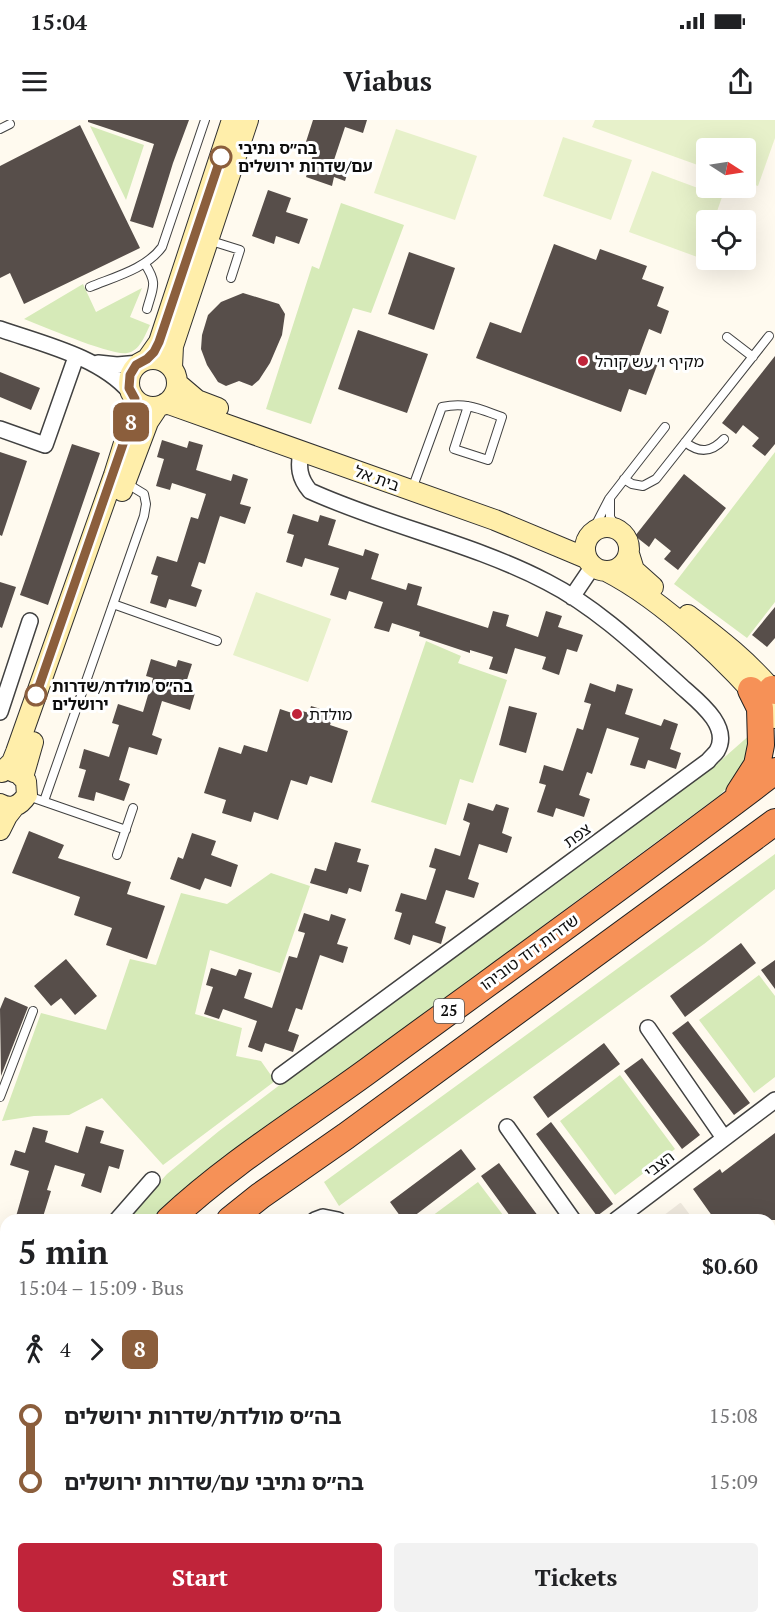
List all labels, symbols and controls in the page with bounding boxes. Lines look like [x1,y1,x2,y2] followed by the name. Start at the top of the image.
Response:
[30,7,87,36] text: 15:04
[343,63,432,99] text: Viabus
[18,65,51,98] icon: menu
[724,65,757,98] icon: share
[238,137,373,177] place label: בה״ס נתיבי עם/שדרות ירושלים
[696,138,756,198] north arrow
[696,138,756,270] map controls
[210,146,232,168] marker: בה״ס נתיבי עם/שדרות ירושלים
[696,210,756,270] button: locate
[595,350,704,372] place label: מקיף ו׳ עש קוהל
[576,354,590,368] marker: מקיף ו׳ עש קוהל
[112,402,150,442] line badge: 8
[125,408,137,436] text: 8
[351,460,403,496] street label: בית אל
[52,675,193,715] place label: בה״ס מולדת/שדרות ירושלים
[25,684,47,706] marker: בה״ס מולדת/שדרות ירושלים
[309,703,352,725] place label: מולדת
[290,707,304,721] marker: מולדת
[559,818,595,852] street label: צפת
[475,909,583,995] street label: שדרות דוד טוביהו
[434,999,464,1023] road number: 25
[639,1145,679,1183] street label: הצבי
[18,1230,108,1273] text: 5 min
[702,1251,758,1280] text: $0.60
[18,1274,184,1301] text: 15:04 – 15:09 · Bus
[18,1333,51,1366] icon: walk
[80,1333,113,1366] icon: forward
[134,1335,146,1363] text: 8
[60,1336,71,1363] text: 4
[64,1401,342,1430] text: בה״ס מולדת/שדרות ירושלים
[709,1402,758,1429] text: 15:08
[64,1467,364,1496] text: בה״ס נתיבי עם/שדרות ירושלים
[709,1468,758,1495] text: 15:09
[18,1543,382,1612] button: Start
[394,1543,758,1612] button: Tickets

